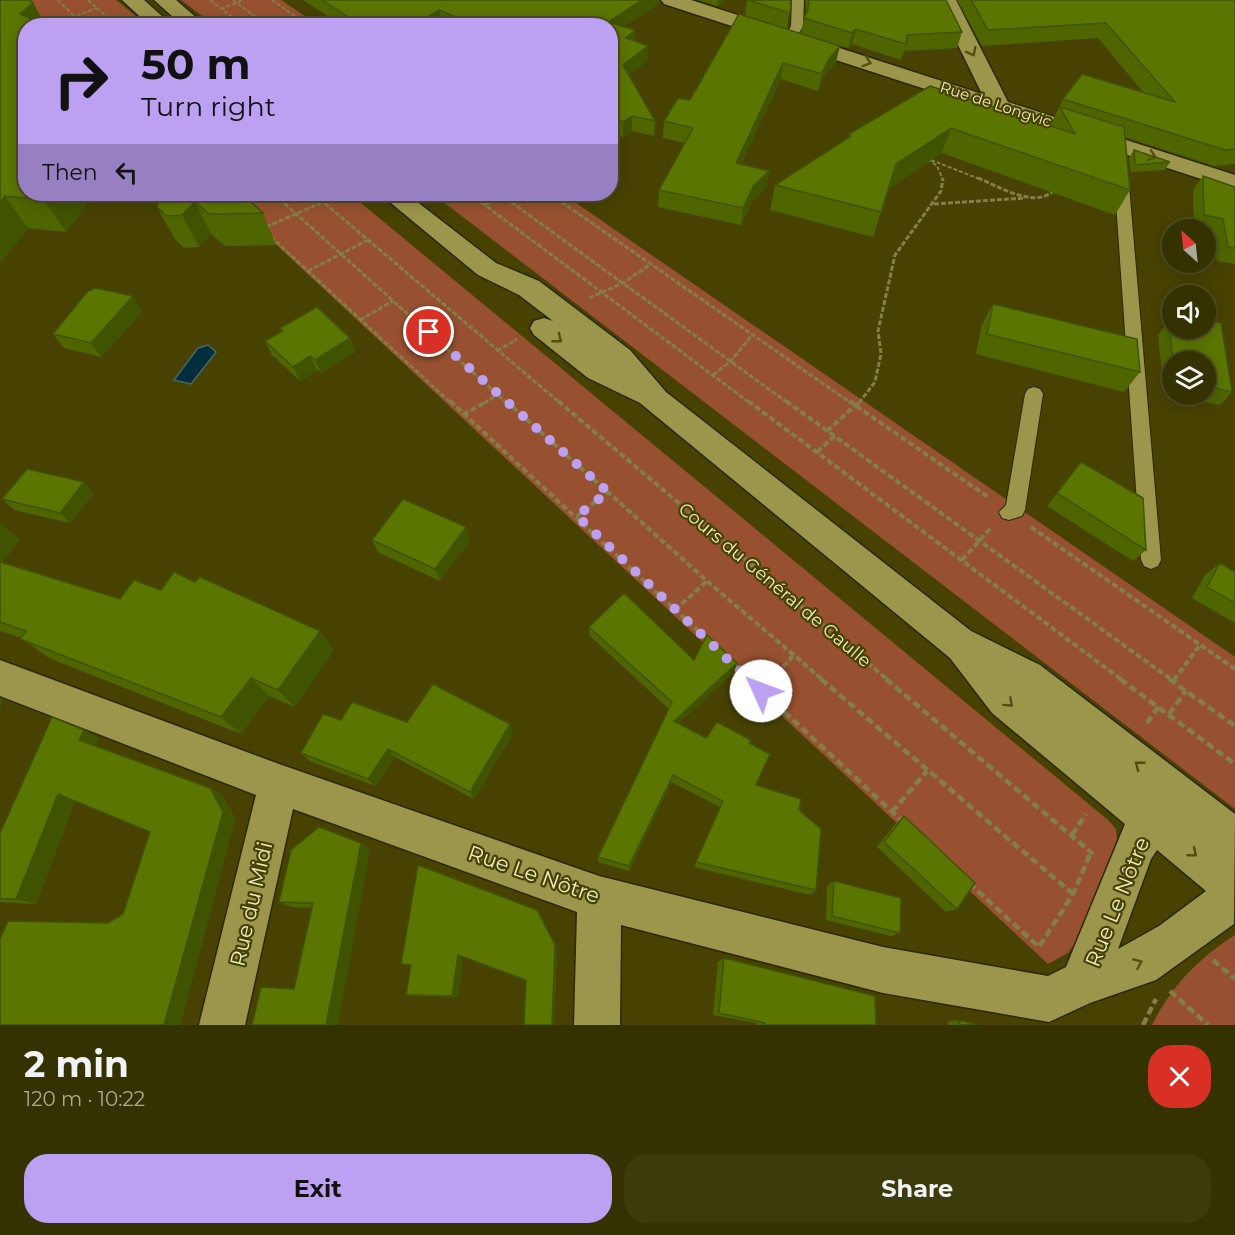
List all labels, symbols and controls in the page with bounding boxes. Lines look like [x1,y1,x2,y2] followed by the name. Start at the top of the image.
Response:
[141,38,250,90] text: 50 m
[42,42,120,120] icon: right
[965,46,977,57] one-way arrow
[861,55,872,68] one-way arrow
[938,77,1054,131] street label: Rue de Longvic
[141,90,276,123] text: Turn right
[1146,148,1157,161] one-way arrow
[110,156,143,189] icon: left
[42,159,98,186] text: Then
[1162,219,1216,273] north arrow
[1162,219,1216,405] map controls
[1162,285,1216,339] button: sound
[403,306,454,357] pin
[412,315,445,348] icon: arrive
[551,331,562,342] one-way arrow
[1162,351,1216,405] button: layers
[674,498,876,672] street label: Cours du Général de Gaulle
[729,659,793,723] position arrow
[1003,696,1013,707] one-way arrow
[1135,762,1146,773] one-way arrow
[1080,834,1154,970] street label: Rue Le Nôtre
[225,839,277,969] street label: Rue du Midi
[465,840,603,908] street label: Rue Le Nôtre
[1186,846,1197,857] one-way arrow
[1132,959,1143,971] one-way arrow
[24,1042,129,1086] text: 2 min
[1148,1045,1211,1108] button: close
[24,1087,145,1111] text: 120 m · 10:22
[24,1154,612,1223] button: Exit
[624,1154,1211,1223] button: Share

